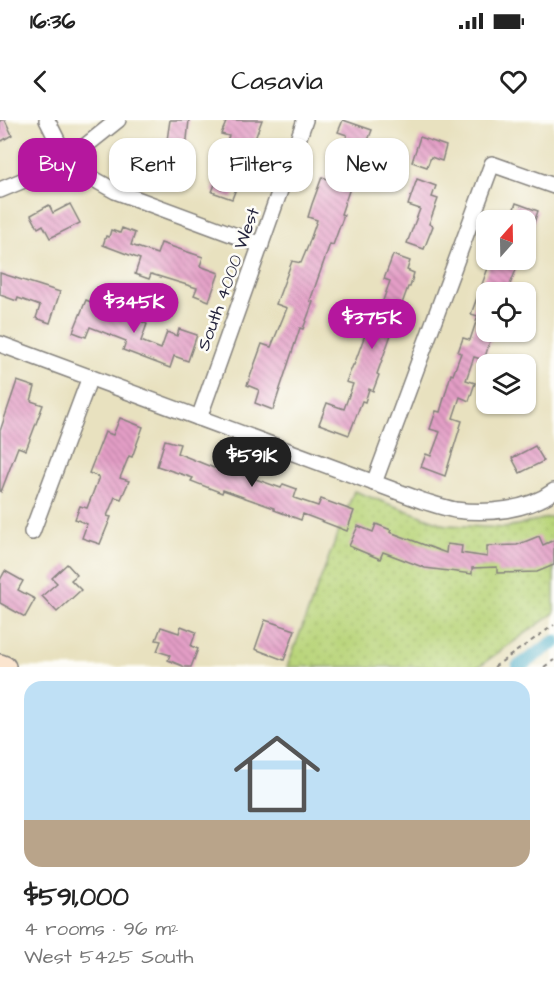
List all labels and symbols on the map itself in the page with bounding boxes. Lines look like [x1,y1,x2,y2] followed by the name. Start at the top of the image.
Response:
[191,203,266,354] street label: South 4000 West
[476,210,536,270] north arrow
[92,283,176,334] pin: $345K
[330,299,414,350] pin: $375K
[210,437,294,488] pin: $591K

